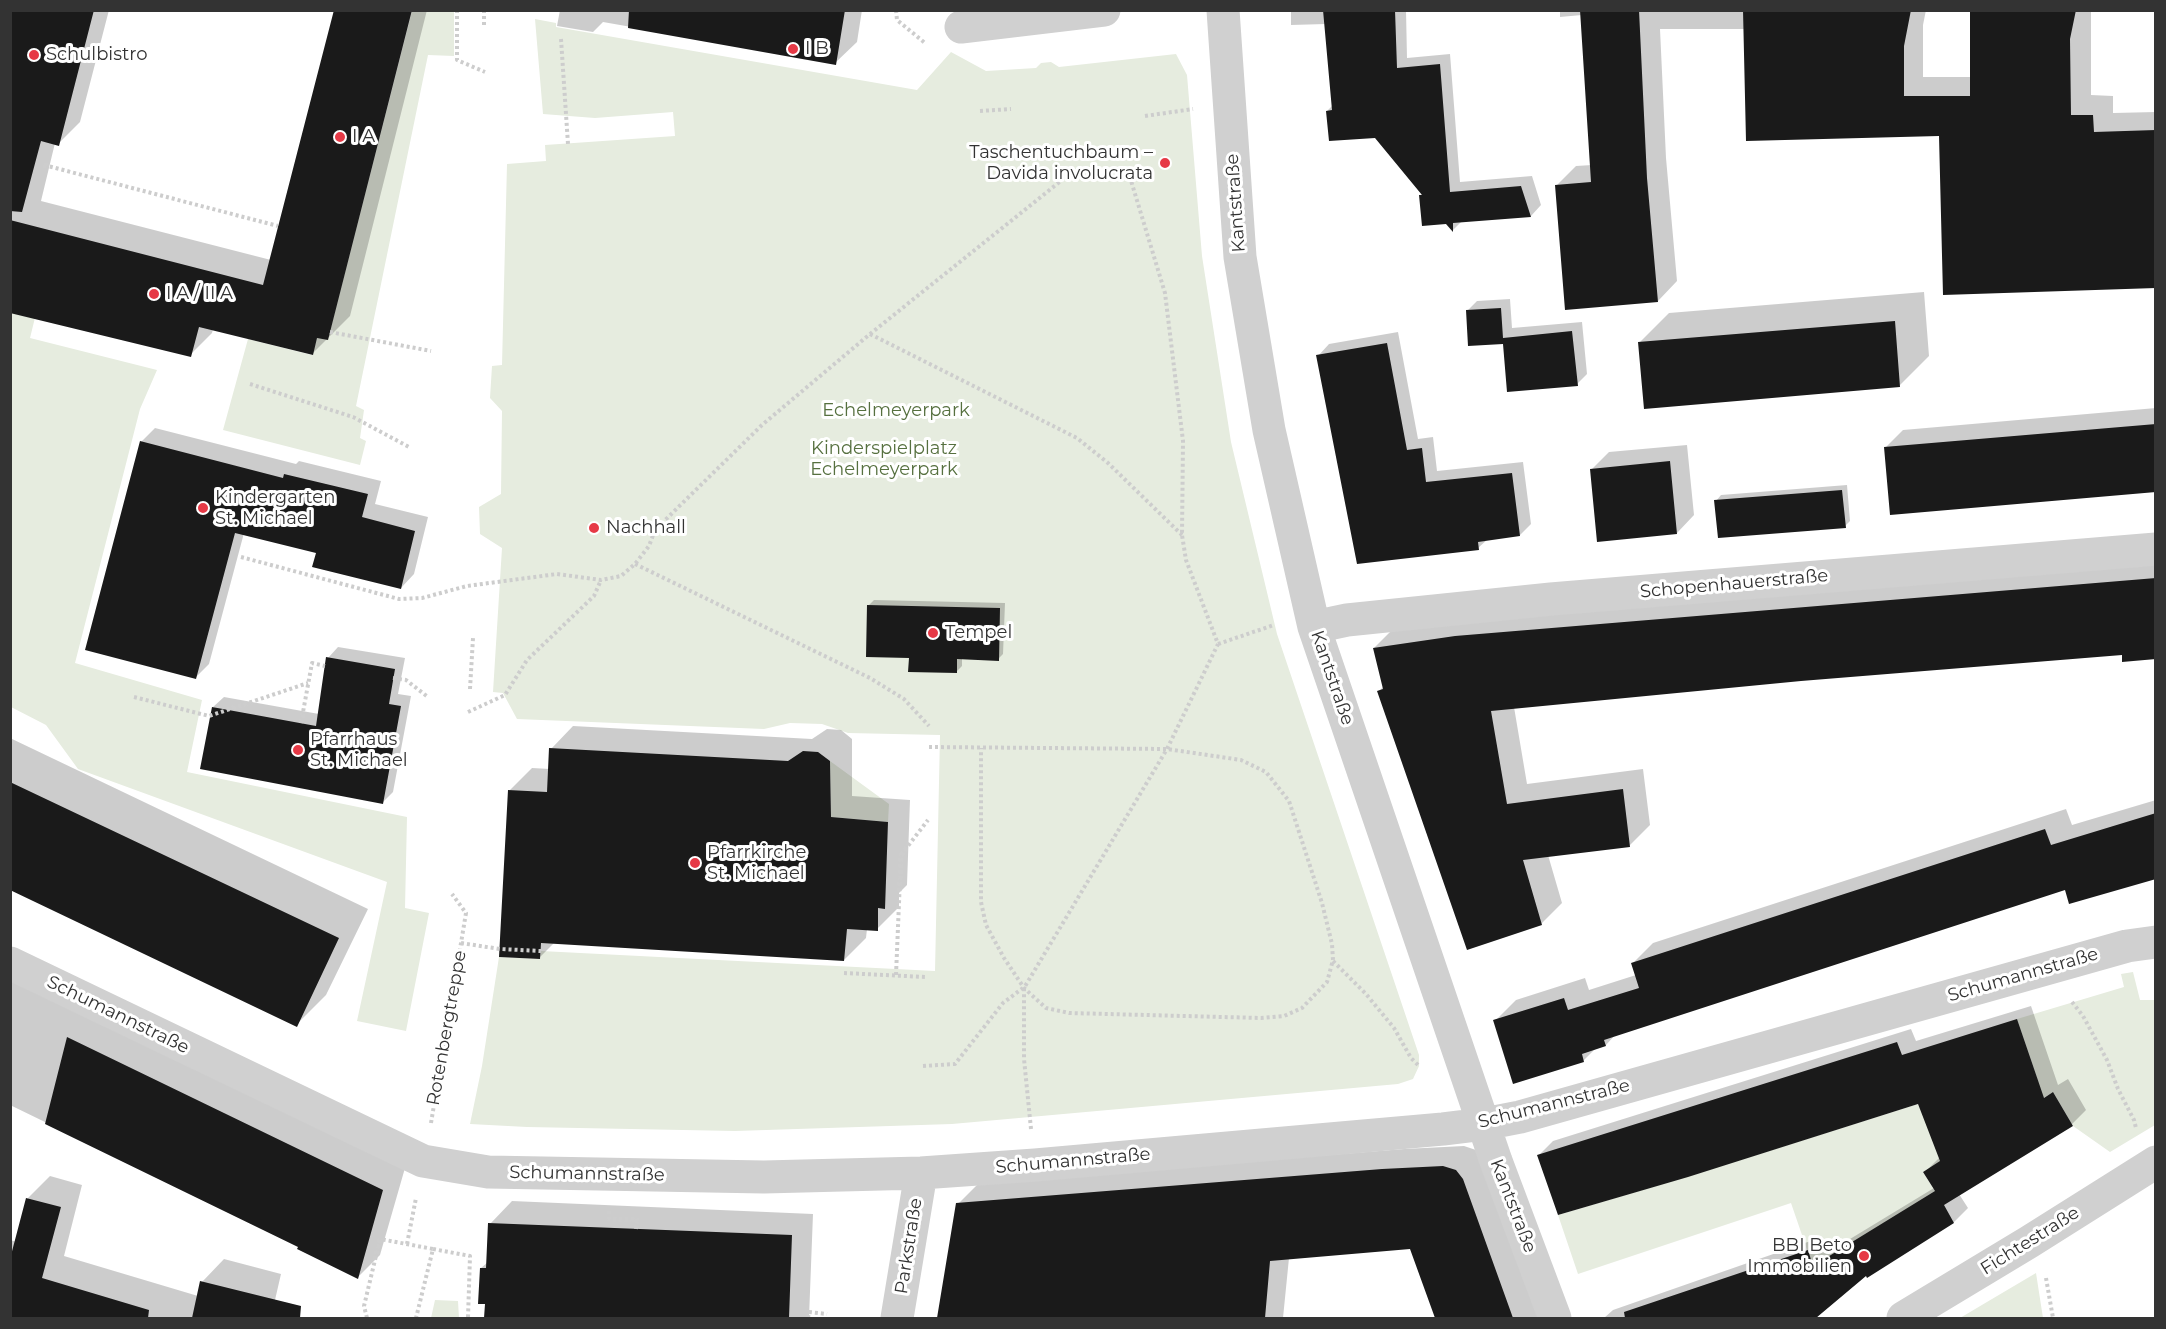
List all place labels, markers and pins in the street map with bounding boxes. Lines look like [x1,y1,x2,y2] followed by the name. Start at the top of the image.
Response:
[805,38,829,60] place label: I B
[786,42,800,56] marker: I B
[46,44,148,66] place label: Schulbistro
[27,48,41,62] marker: Schulbistro
[352,126,375,148] place label: I A
[333,130,347,144] marker: I A
[969,142,1153,184] place label: Taschentuchbaum – Davida involucrata
[1158,156,1172,170] marker: Taschentuchbaum – Davida involucrata
[166,283,233,305] place label: I A / II A
[147,287,161,301] marker: I A / II A
[215,487,335,530] place label: Kindergarten St. Michael
[196,501,210,515] marker: Kindergarten St. Michael
[606,517,686,539] place label: Nachhall
[587,521,601,535] marker: Nachhall
[945,622,1012,644] place label: Tempel
[926,626,940,640] marker: Tempel
[310,729,408,771] place label: Pfarrhaus St. Michael
[291,743,305,757] marker: Pfarrhaus St. Michael
[707,842,806,884] place label: Pfarrkirche St. Michael
[688,856,702,870] marker: Pfarrkirche St. Michael
[1747,1235,1852,1278] place label: BBI Beto Immobilien
[1857,1249,1871,1263] marker: BBI Beto Immobilien

